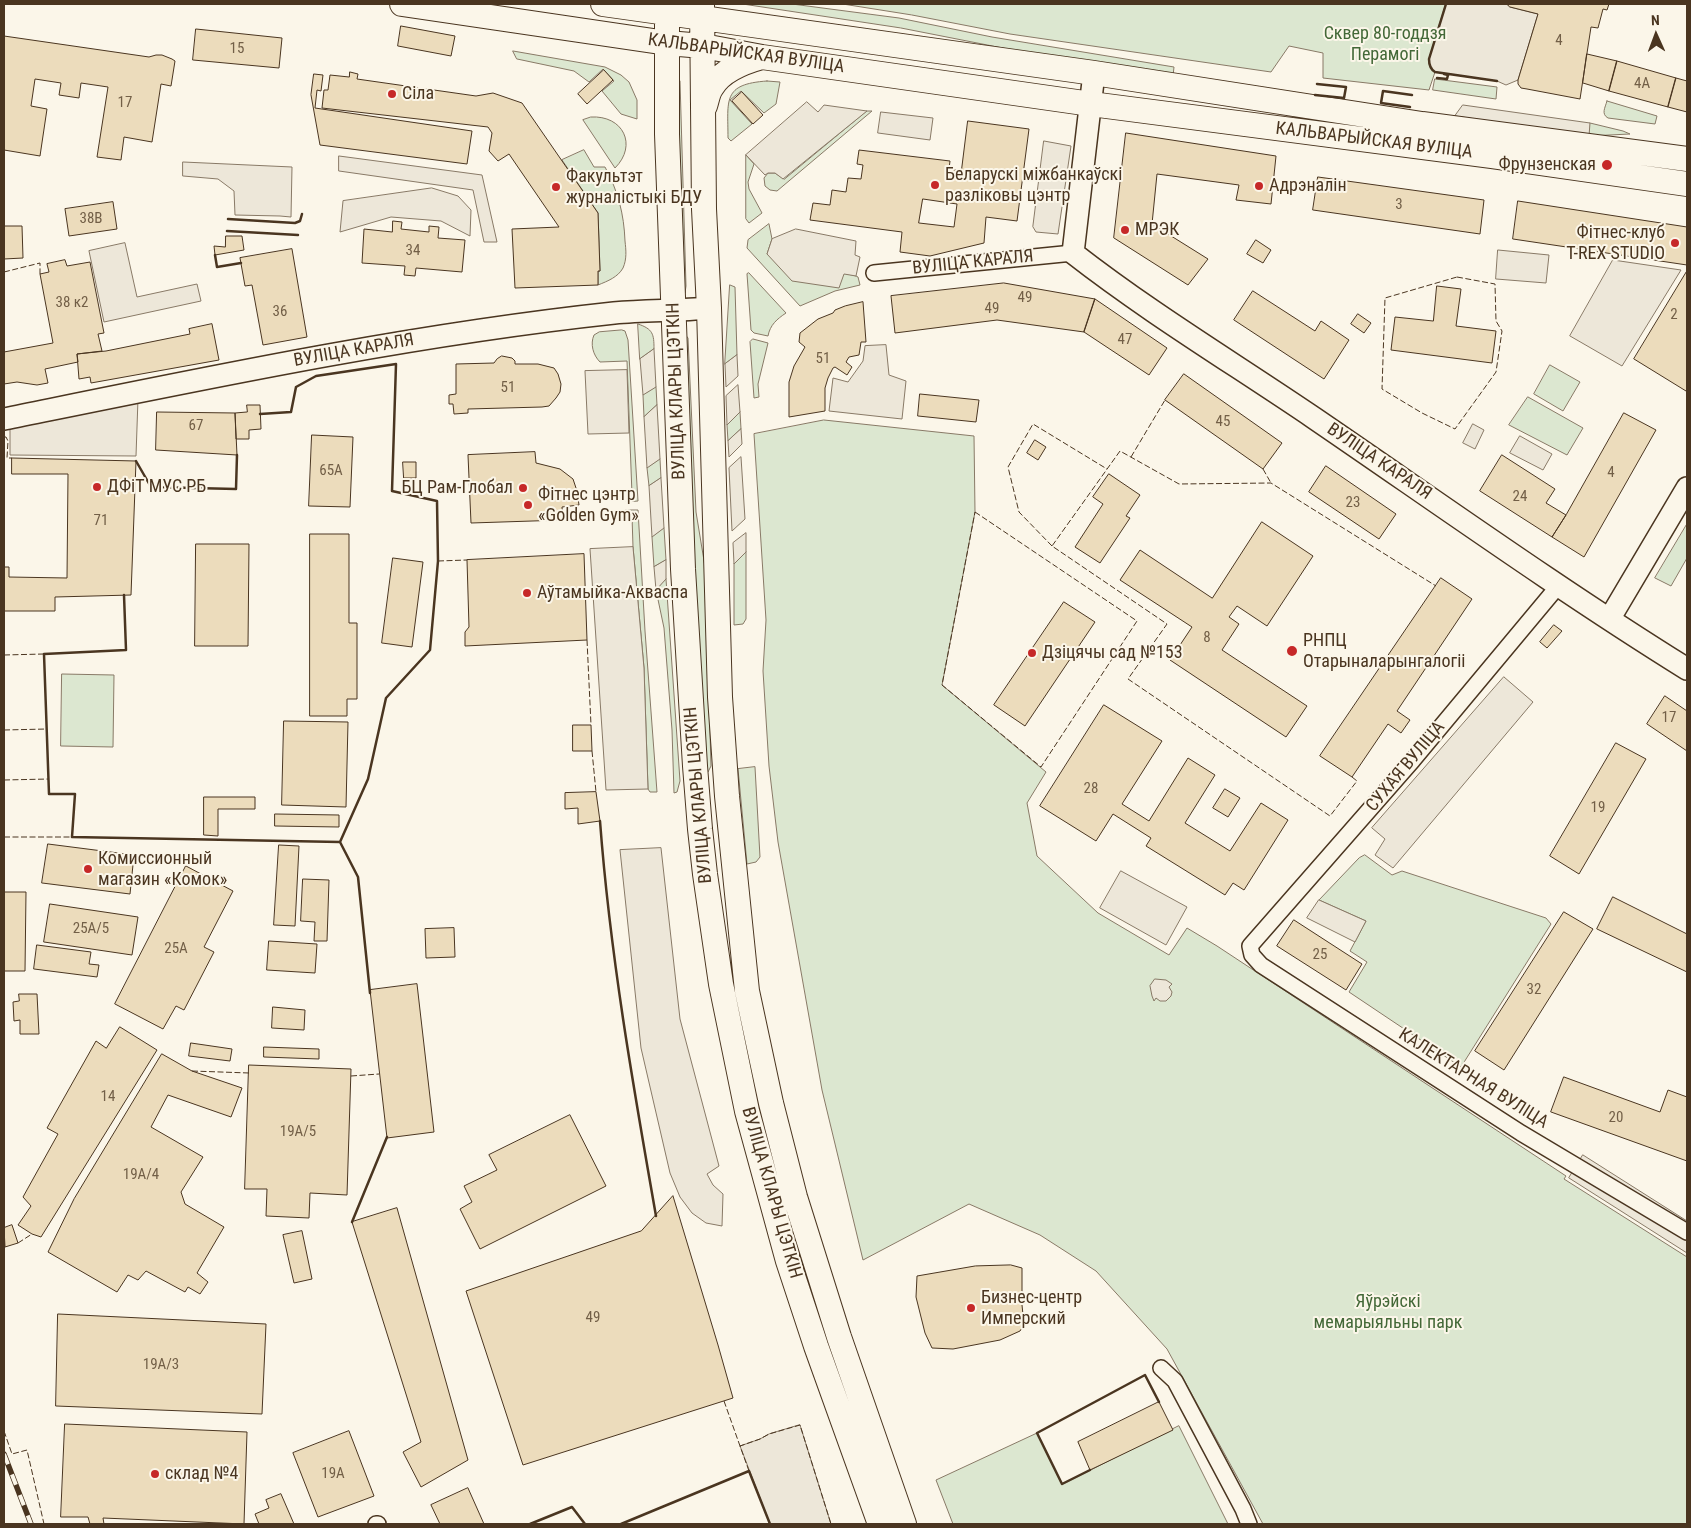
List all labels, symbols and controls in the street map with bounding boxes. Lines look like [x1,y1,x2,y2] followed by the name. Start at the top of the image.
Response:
[1631,10,1681,60] north arrow
[1651,12,1660,28] text: N
[1324,23,1446,66] park label: Сквер 80-годдзя Перамогі
[646,30,846,78] street label: КАЛЬВАРЫЙСКАЯ ВУЛІЦА
[1555,32,1563,50] house number: 4
[230,40,244,58] house number: 15
[1634,75,1650,93] house number: 4А
[402,83,434,105] place label: Сіла
[386,88,398,100] marker: Сіла
[118,94,132,112] house number: 17
[1274,118,1474,164] street label: КАЛЬВАРЫЙСКАЯ ВУЛІЦА
[1498,154,1596,176] place label: Фрунзенская
[1600,158,1614,172] marker: Фрунзенская
[945,164,1122,206] place label: Беларускі міжбанкаўскі разліковы цэнтр
[566,166,702,208] place label: Факультэт журналістыкі БДУ
[1269,175,1347,197] place label: Адрэналін
[929,179,941,191] marker: Беларускі міжбанкаўскі разліковы цэнтр
[1253,180,1265,192] marker: Адрэналін
[550,181,562,193] marker: Факультэт журналістыкі БДУ
[1395,196,1403,214] house number: 3
[80,210,102,228] house number: 38В
[1135,219,1179,241] place label: МРЭК
[1566,222,1665,264] place label: Фітнес-клуб T-REX STUDIO
[1119,224,1131,236] marker: МРЭК
[1669,237,1681,249] marker: Фітнес-клуб T-REX STUDIO
[406,242,420,260] house number: 34
[911,246,1035,280] street label: ВУЛІЦА КАРАЛЯ
[1018,289,1032,307] house number: 49
[56,294,88,312] house number: 38 к2
[985,300,999,318] house number: 49
[663,302,691,480] street label: ВУЛІЦА КЛАРЫ ЦЭТКІН
[273,303,287,321] house number: 36
[1670,306,1678,324] house number: 2
[292,330,416,372] street label: ВУЛІЦА КАРАЛЯ
[1118,331,1132,349] house number: 47
[816,350,830,368] house number: 51
[501,379,515,397] house number: 51
[1216,413,1230,431] house number: 45
[189,417,203,435] house number: 67
[1322,419,1436,505] street label: ВУЛІЦА КАРАЛЯ
[319,462,343,480] house number: 65А
[1607,464,1615,482] house number: 4
[107,476,206,498] place label: ДФіТ МУС РБ
[401,477,513,499] place label: БЦ Рам-Глобал
[91,481,103,493] marker: ДФіТ МУС РБ
[517,482,529,494] marker: БЦ Рам-Глобал
[538,484,639,526] place label: Фітнес цэнтр «Golden Gym»
[1513,488,1527,506] house number: 24
[1346,494,1360,512] house number: 23
[522,499,534,511] marker: Фітнес цэнтр «Golden Gym»
[94,512,108,530] house number: 71
[537,582,688,604] place label: Аўтамыйка-Акваспа
[521,587,533,599] marker: Аўтамыйка-Акваспа
[1203,629,1211,647] house number: 8
[1303,630,1465,672] place label: РНПЦ Отарыналарынгалогіі
[1042,642,1183,664] place label: Дзіцячы сад №153
[1285,644,1299,658] marker: РНПЦ Отарыналарынгалогіі
[1026,647,1038,659] marker: Дзіцячы сад №153
[681,706,717,884] street label: ВУЛІЦА КЛАРЫ ЦЭТКІН
[1662,709,1676,727] house number: 17
[1362,717,1450,817] street label: СУХАЯ ВУЛІЦА
[1084,780,1098,798] house number: 28
[1591,799,1605,817] house number: 19
[98,848,227,891] place label: Комиссионный магазин «Комок»
[82,863,94,875] marker: Комиссионный магазин «Комок»
[73,920,109,938] house number: 25А/5
[164,940,188,958] house number: 25А
[1313,946,1327,964] house number: 25
[1527,981,1541,999] house number: 32
[1394,1024,1552,1134] street label: КАЛЕКТАРНАЯ ВУЛІЦА
[101,1088,115,1106] house number: 14
[736,1105,806,1281] street label: ВУЛІЦА КЛАРЫ ЦЭТКІН
[1609,1109,1623,1127] house number: 20
[280,1123,316,1141] house number: 19А/5
[123,1166,159,1184] house number: 19А/4
[981,1287,1082,1330] place label: Бизнес-центр Имперский
[1314,1291,1462,1334] park label: Яўрэйскі мемарыяльны парк
[965,1302,977,1314] marker: Бизнес-центр Имперский
[586,1309,600,1327] house number: 49
[143,1356,179,1374] house number: 19А/3
[165,1463,238,1485] place label: склад №4
[321,1465,345,1483] house number: 19А
[149,1468,161,1480] marker: склад №4

